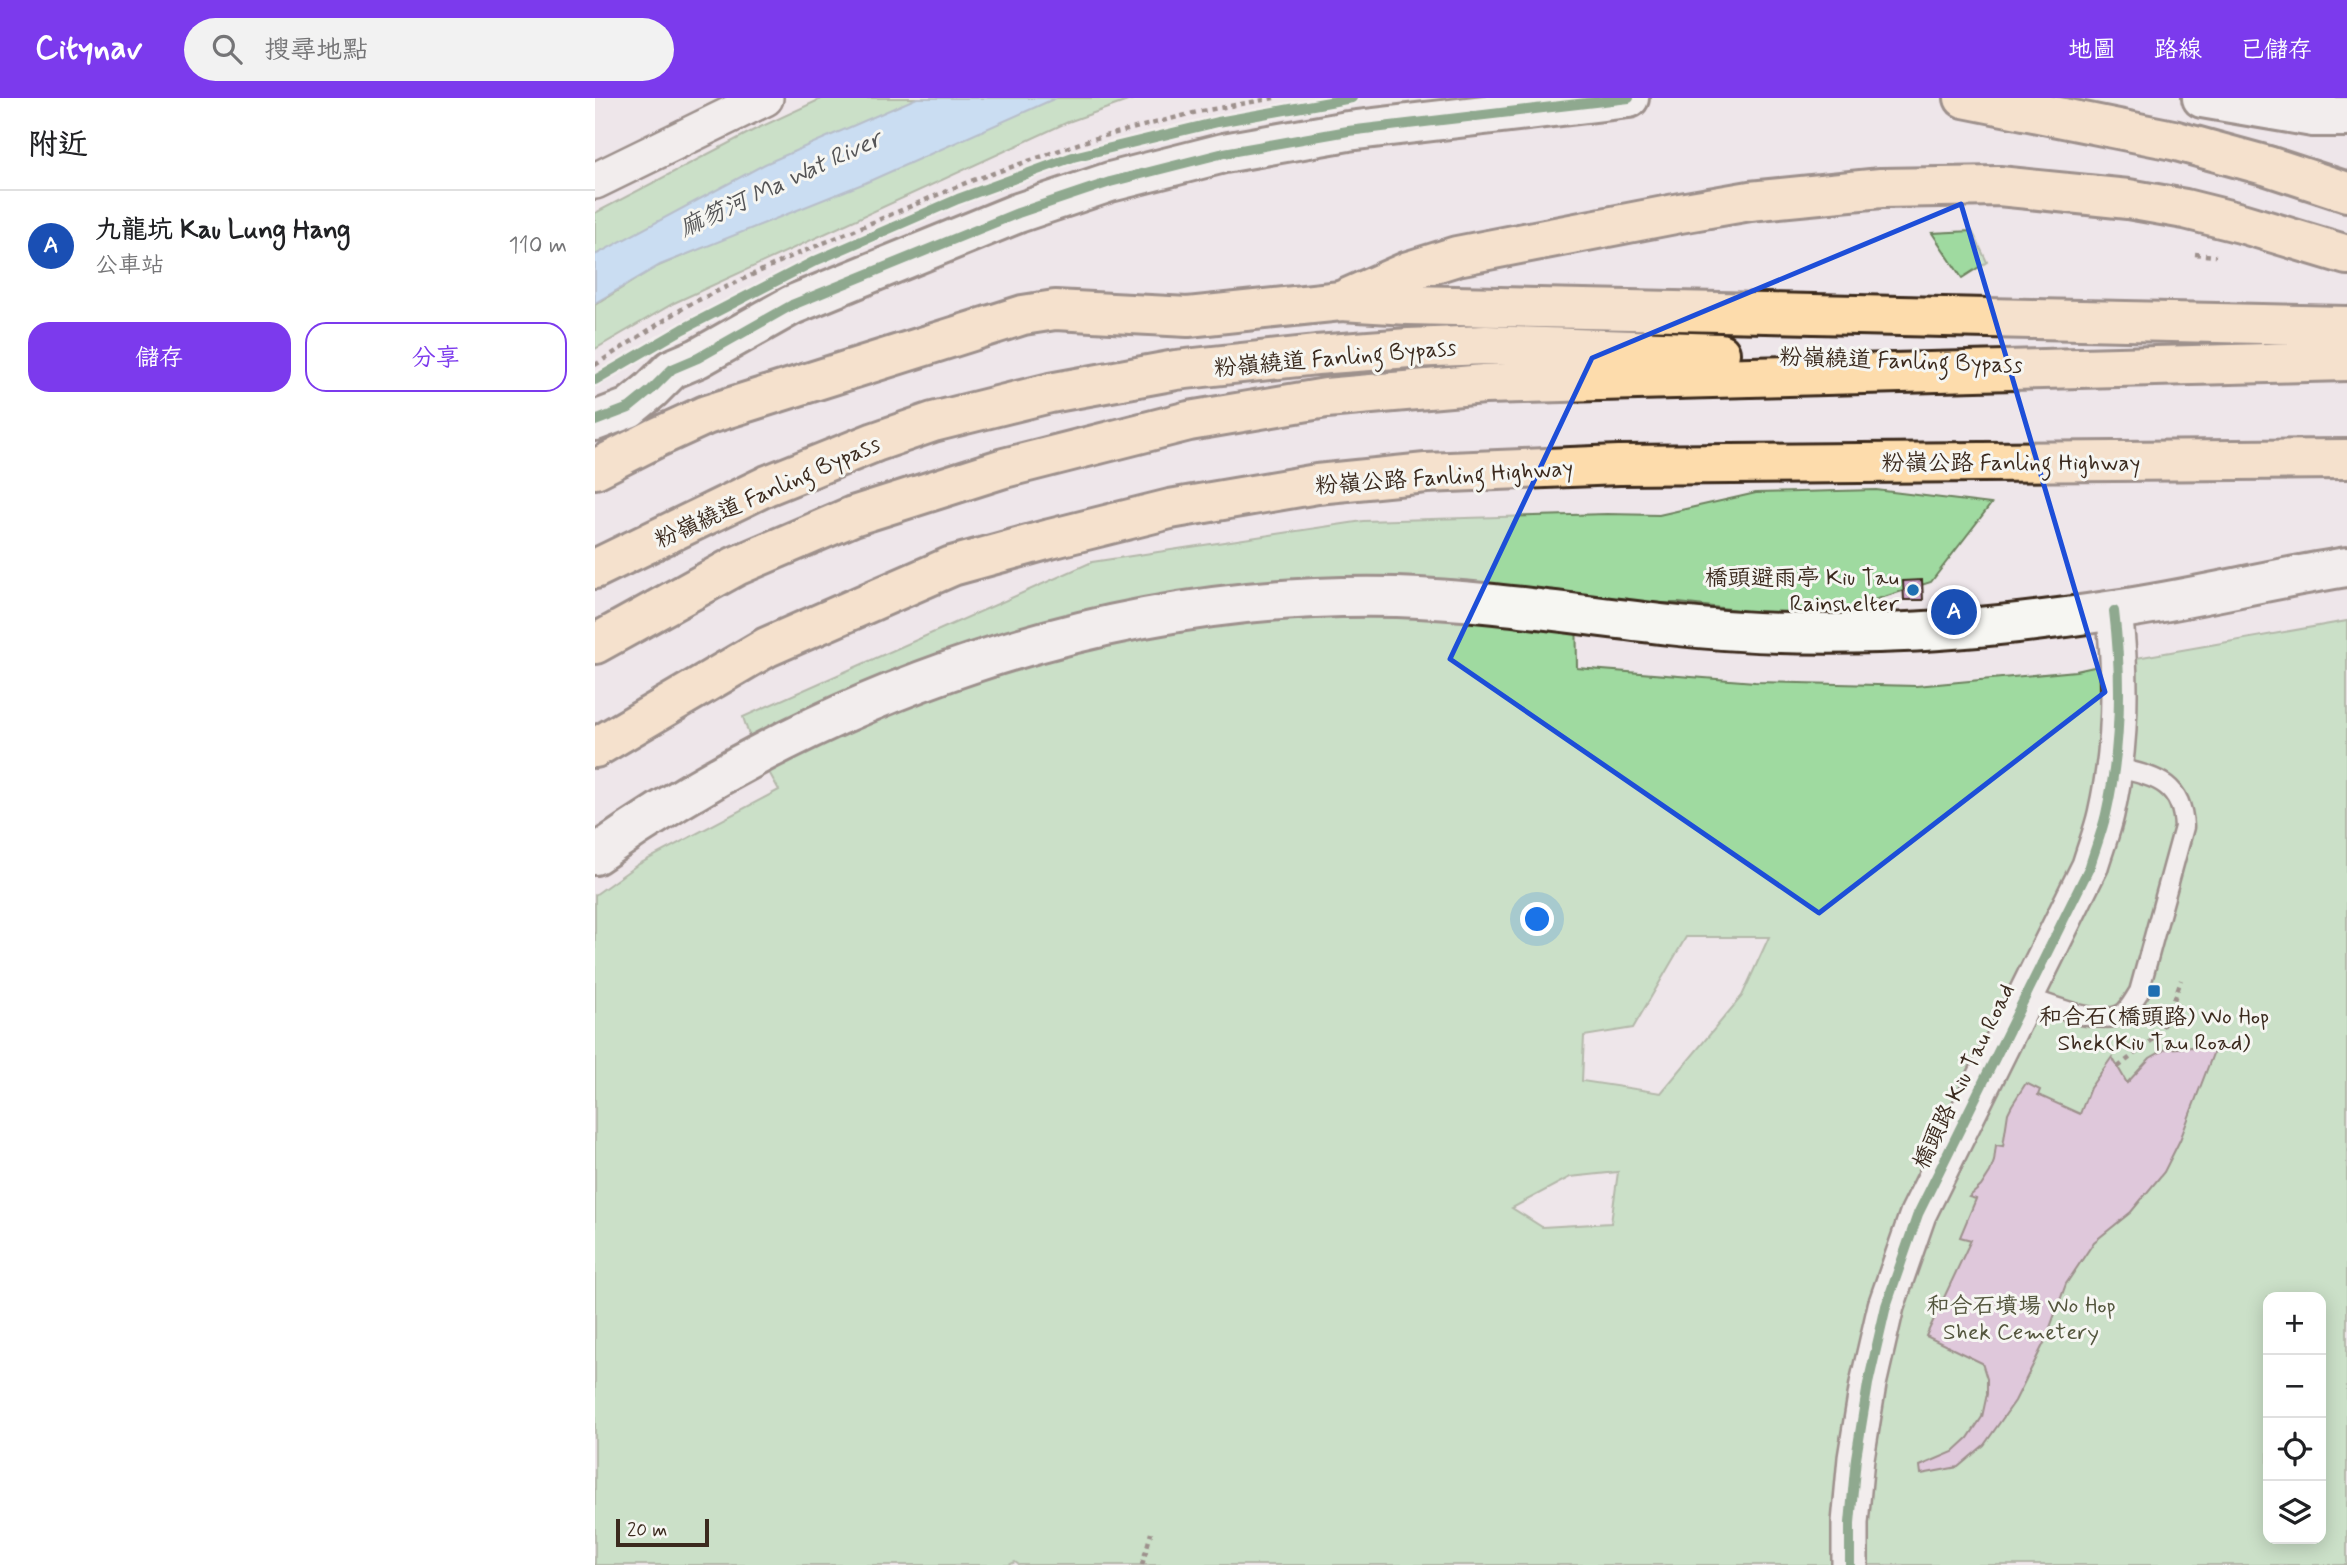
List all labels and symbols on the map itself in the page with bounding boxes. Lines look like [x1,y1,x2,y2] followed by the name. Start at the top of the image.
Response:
[675,122,890,245] water label: 麻笏河 Ma Wat River
[1213,333,1458,387] street label: 粉嶺繞道 Fanling Bypass
[1779,343,2023,383] street label: 粉嶺繞道 Fanling Bypass
[651,430,886,558] street label: 粉嶺繞道 Fanling Bypass
[1882,449,2140,481] street label: 粉嶺公路 Fanling Highway
[1314,454,1574,504] street label: 粉嶺公路 Fanling Highway
[1705,564,1899,620] place label: 橋頭避雨亭 Kiu Tau Rainshelter
[1905,582,1921,598] marker: 橋頭避雨亭 Kiu Tau Rainshelter
[1931,586,1977,638] pin: A
[1520,902,1554,936] your location
[1907,979,2023,1175] street label: 橋頭路 Kiu Tau Road
[2146,983,2162,999] marker: 和合石(橋頭路) Wo Hop Shek(Kiu Tau Road)
[2039,1003,2269,1059] place label: 和合石(橋頭路) Wo Hop Shek(Kiu Tau Road)
[1926,1292,2116,1348] park label: 和合石墳場 Wo Hop Shek Cemetery
[616,1516,709,1548] scale bar

